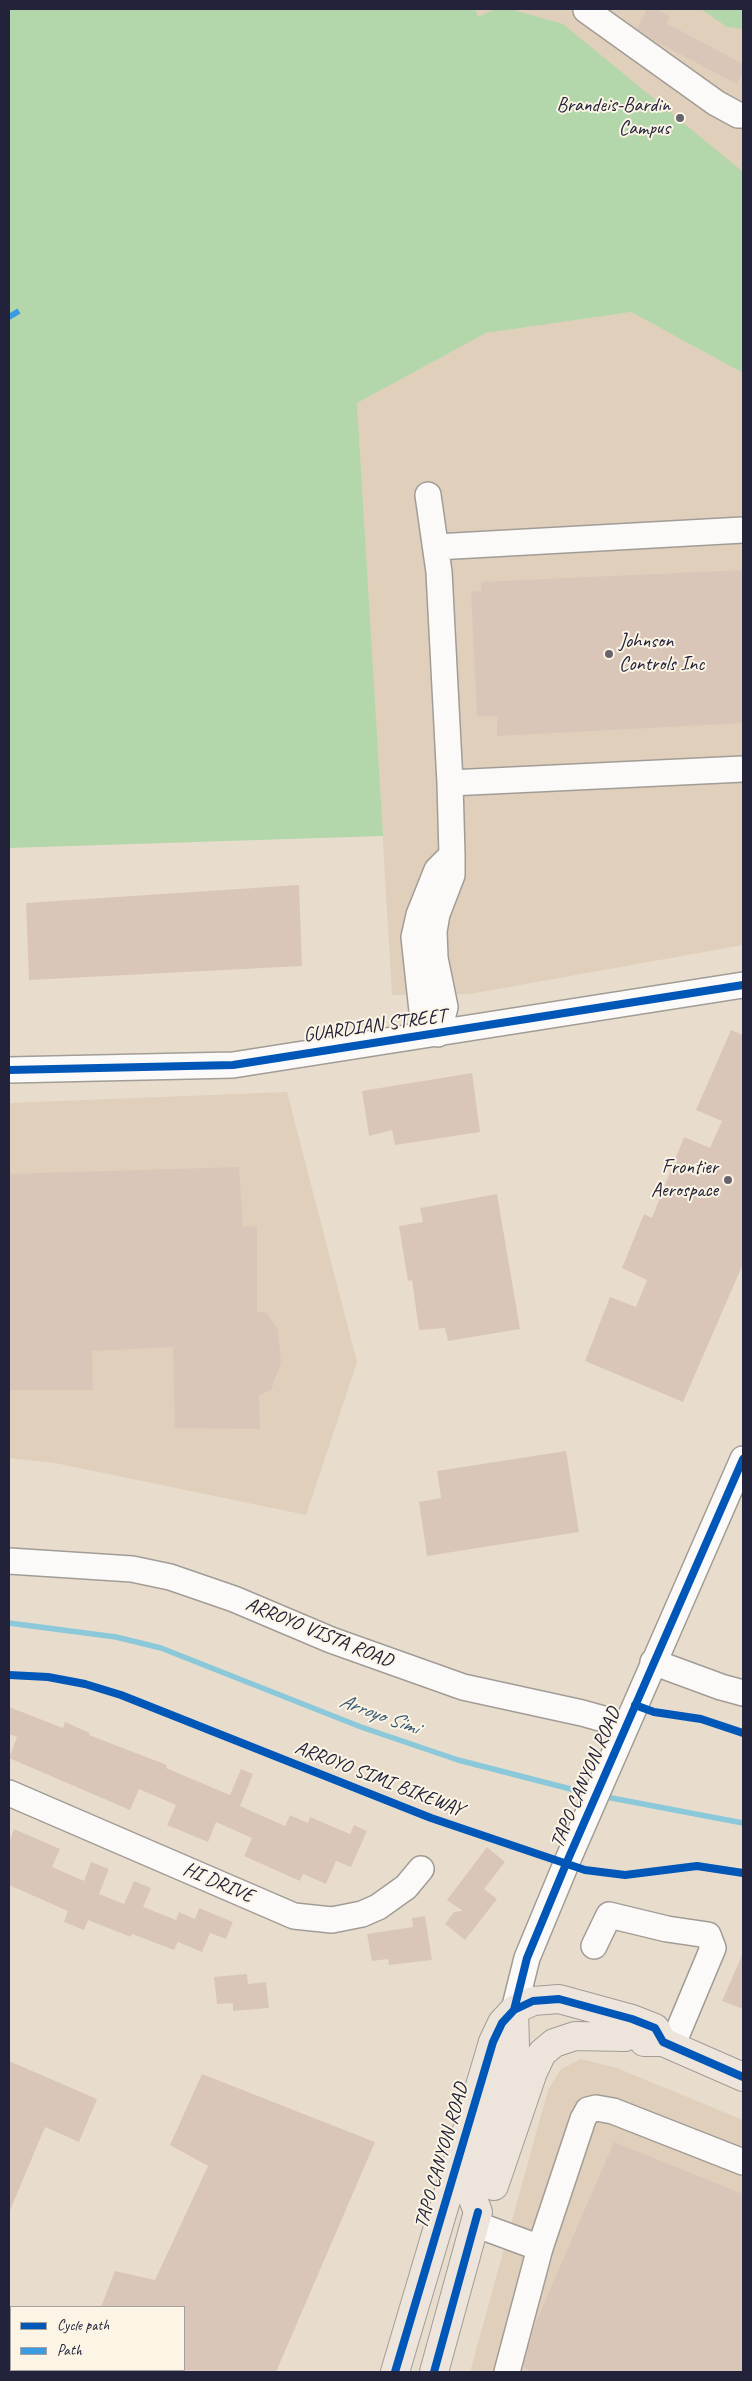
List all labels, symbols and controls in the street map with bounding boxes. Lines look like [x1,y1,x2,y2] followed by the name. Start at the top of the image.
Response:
[556,94,670,141] place label: Brandeis-Bardin Campus
[674,112,686,124] marker: Brandeis-Bardin Campus
[619,630,704,677] place label: Johnson Controls Inc
[603,648,615,660] marker: Johnson Controls Inc
[302,1004,448,1048] street label: GUARDIAN STREET
[651,1156,718,1203] place label: Frontier Aerospace
[722,1174,734,1186] marker: Frontier Aerospace
[242,1593,396,1673] street label: ARROYO VISTA ROAD
[336,1689,422,1741] water label: Arroyo Simi
[546,1704,626,1852] street label: TAPO CANYON ROAD
[291,1736,467,1822] street label: ARROYO SIMI BIKEWAY
[179,1858,257,1908] street label: HI DRIVE
[410,2080,474,2232] street label: TAPO CANYON ROAD
[10,2306,185,2371] legend
[57,2316,109,2335] text: Cycle path
[57,2341,82,2360] text: Path

